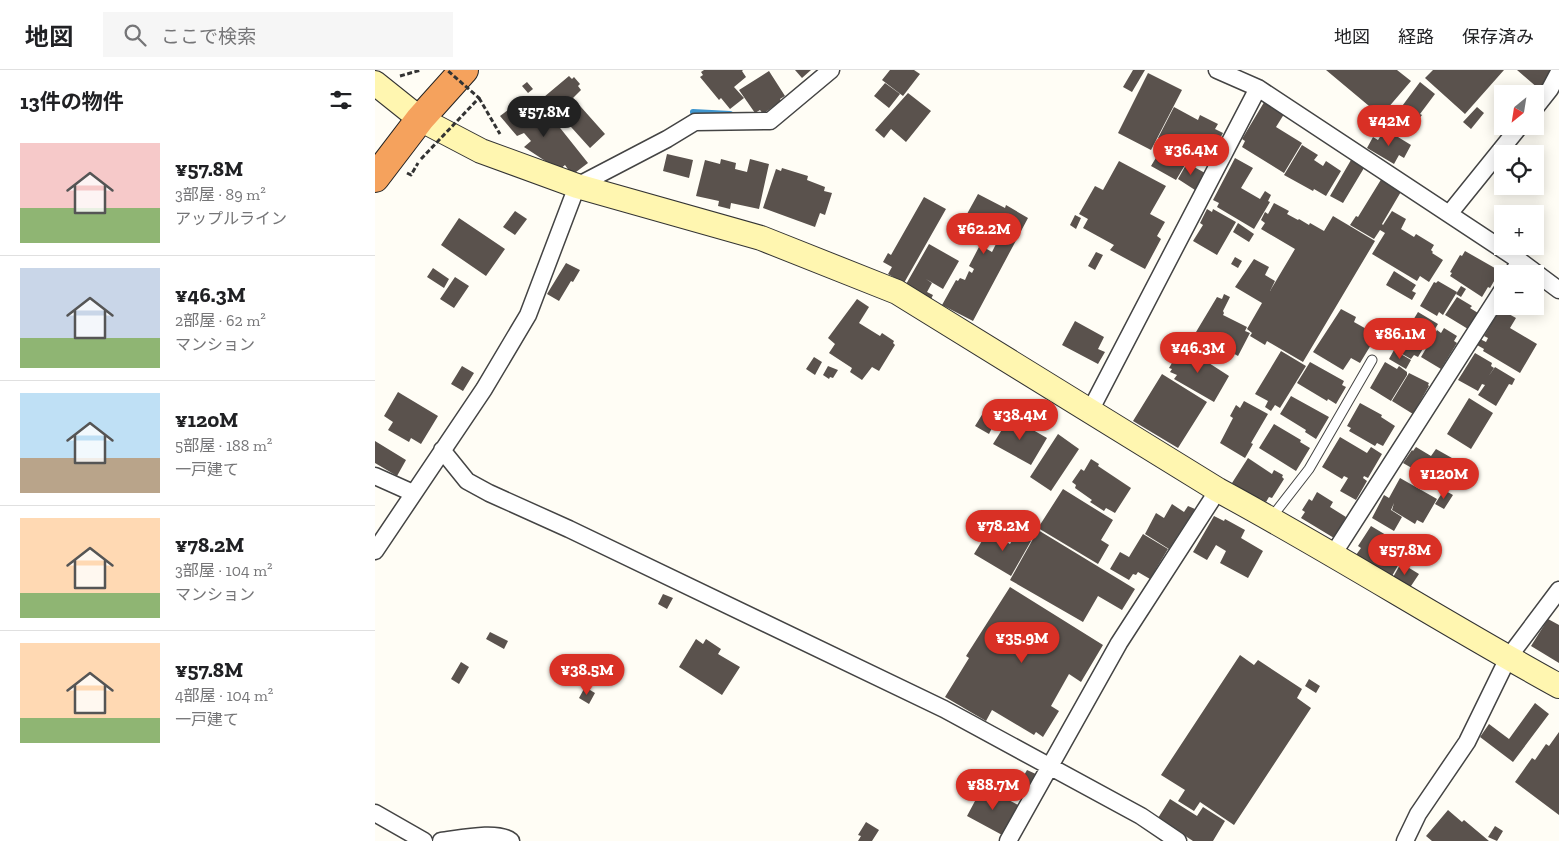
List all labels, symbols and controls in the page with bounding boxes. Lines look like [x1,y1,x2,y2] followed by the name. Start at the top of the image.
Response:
[103,12,453,57] search box
[121,21,149,49] icon: search
[25,22,73,51] text: 地図
[161,25,256,48] text: ここで検索
[1334,26,1370,48] text: 地図
[1398,26,1434,48] text: 経路
[1462,26,1534,48] text: 保存済み
[1494,85,1544,135] north arrow
[1494,85,1544,315] map controls
[327,86,355,114] icon: filters
[20,89,124,114] text: 13件の物件
[503,96,585,138] pin: ¥57.8M
[518,102,570,121] text: ¥57.8M
[1359,104,1419,147] pin: ¥42M
[1368,111,1410,130] text: ¥42M
[1150,134,1232,176] pin: ¥36.4M
[1164,140,1218,159] text: ¥36.4M
[1494,145,1544,195] button: locate
[175,156,243,181] text: ¥57.8M
[60,163,120,223] icon: home
[175,185,266,204] text: 3部屋 · 89 m²
[1494,205,1544,255] button: +
[175,209,287,228] text: アップルライン
[943,212,1025,255] pin: ¥62.2M
[957,219,1011,238] text: ¥62.2M
[1494,265,1544,315] button: −
[175,282,246,307] text: ¥46.3M
[60,288,120,348] icon: home
[175,311,266,330] text: 2部屋 · 62 m²
[1359,318,1441,360] pin: ¥86.1M
[1374,324,1426,343] text: ¥86.1M
[1157,332,1239,374] pin: ¥46.3M
[175,335,255,354] text: マンション
[1171,338,1225,357] text: ¥46.3M
[979,398,1061,441] pin: ¥38.4M
[993,405,1047,424] text: ¥38.4M
[175,407,238,432] text: ¥120M
[60,413,120,473] icon: home
[175,436,272,455] text: 5部屋 · 188 m²
[1409,458,1479,500] pin: ¥120M
[175,460,239,479] text: 一戸建て
[1420,464,1468,483] text: ¥120M
[962,510,1044,552] pin: ¥78.2M
[977,516,1029,535] text: ¥78.2M
[175,532,244,557] text: ¥78.2M
[1364,534,1446,576] pin: ¥57.8M
[60,538,120,598] icon: home
[1379,540,1431,559] text: ¥57.8M
[175,561,273,580] text: 3部屋 · 104 m²
[175,585,255,604] text: マンション
[981,622,1063,664] pin: ¥35.9M
[995,628,1049,647] text: ¥35.9M
[546,654,628,696] pin: ¥38.5M
[175,657,243,682] text: ¥57.8M
[560,660,614,679] text: ¥38.5M
[60,663,120,723] icon: home
[175,686,273,705] text: 4部屋 · 104 m²
[175,710,239,729] text: 一戸建て
[952,768,1034,811] pin: ¥88.7M
[967,775,1019,794] text: ¥88.7M

